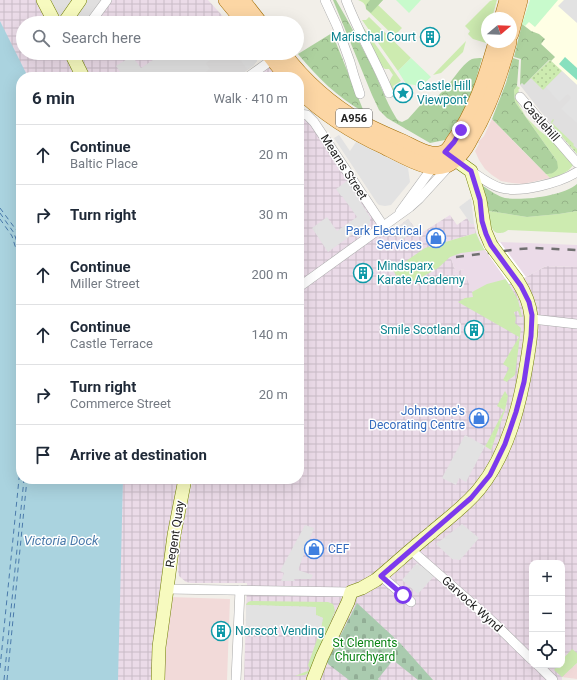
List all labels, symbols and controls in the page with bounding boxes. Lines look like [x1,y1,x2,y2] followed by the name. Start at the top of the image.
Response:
[481,12,517,48] north arrow
[16,16,304,60] search box
[419,26,441,48] building icon: Marischal Court
[30,27,52,49] icon: search
[62,29,141,47] text: Search here
[331,30,416,44] place label: Marischal Court
[417,79,471,107] place label: Castle Hill Viewpont
[392,82,414,104] place icon: Castle Hill Viewpont
[32,88,75,108] text: 6 min
[213,91,288,106] text: Walk · 410 m
[520,98,562,144] street label: Castlehill
[336,109,372,127] road number: A956
[452,121,470,139] route end
[318,132,370,202] street label: Mearns Street
[70,138,131,156] text: Continue
[32,144,54,166] icon: ahead
[259,147,288,162] text: 20 m
[70,156,138,171] text: Baltic Place
[32,204,54,226] icon: right
[70,206,136,224] text: Turn right
[259,207,288,222] text: 30 m
[346,224,422,252] place label: Park Electrical Services
[425,227,447,249] shop icon: Park Electrical Services
[70,258,131,276] text: Continue
[377,259,465,287] place label: Mindsparx Karate Academy
[352,262,374,284] building icon: Mindsparx Karate Academy
[32,264,54,286] icon: ahead
[251,267,288,282] text: 200 m
[70,276,140,291] text: Miller Street
[70,318,131,336] text: Continue
[463,319,485,341] building icon: Smile Scotland
[380,323,460,337] place label: Smile Scotland
[32,324,54,346] icon: ahead
[251,327,288,342] text: 140 m
[70,336,153,351] text: Castle Terrace
[70,378,136,396] text: Turn right
[32,384,54,406] icon: right
[259,387,288,402] text: 20 m
[70,396,171,411] text: Commerce Street
[369,404,465,432] place label: Johnstone's Decorating Centre
[468,407,490,429] shop icon: Johnstone's Decorating Centre
[32,444,54,466] icon: arrive
[70,446,207,464] text: Arrive at destination
[163,499,187,568] street label: Regent Quay
[24,533,99,548] water label: Victoria Dock
[303,538,325,560] shop icon: CEF
[328,542,350,556] place label: CEF
[529,560,565,668] map controls
[529,560,565,596] button: +
[439,573,505,635] street label: Garvock Wynd
[394,586,412,604] route start
[529,596,565,632] button: −
[210,620,232,642] building icon: Norscot Vending
[235,624,324,638] place label: Norscot Vending
[529,632,565,668] button: locate
[333,636,397,664] park label: St Clements Churchyard

